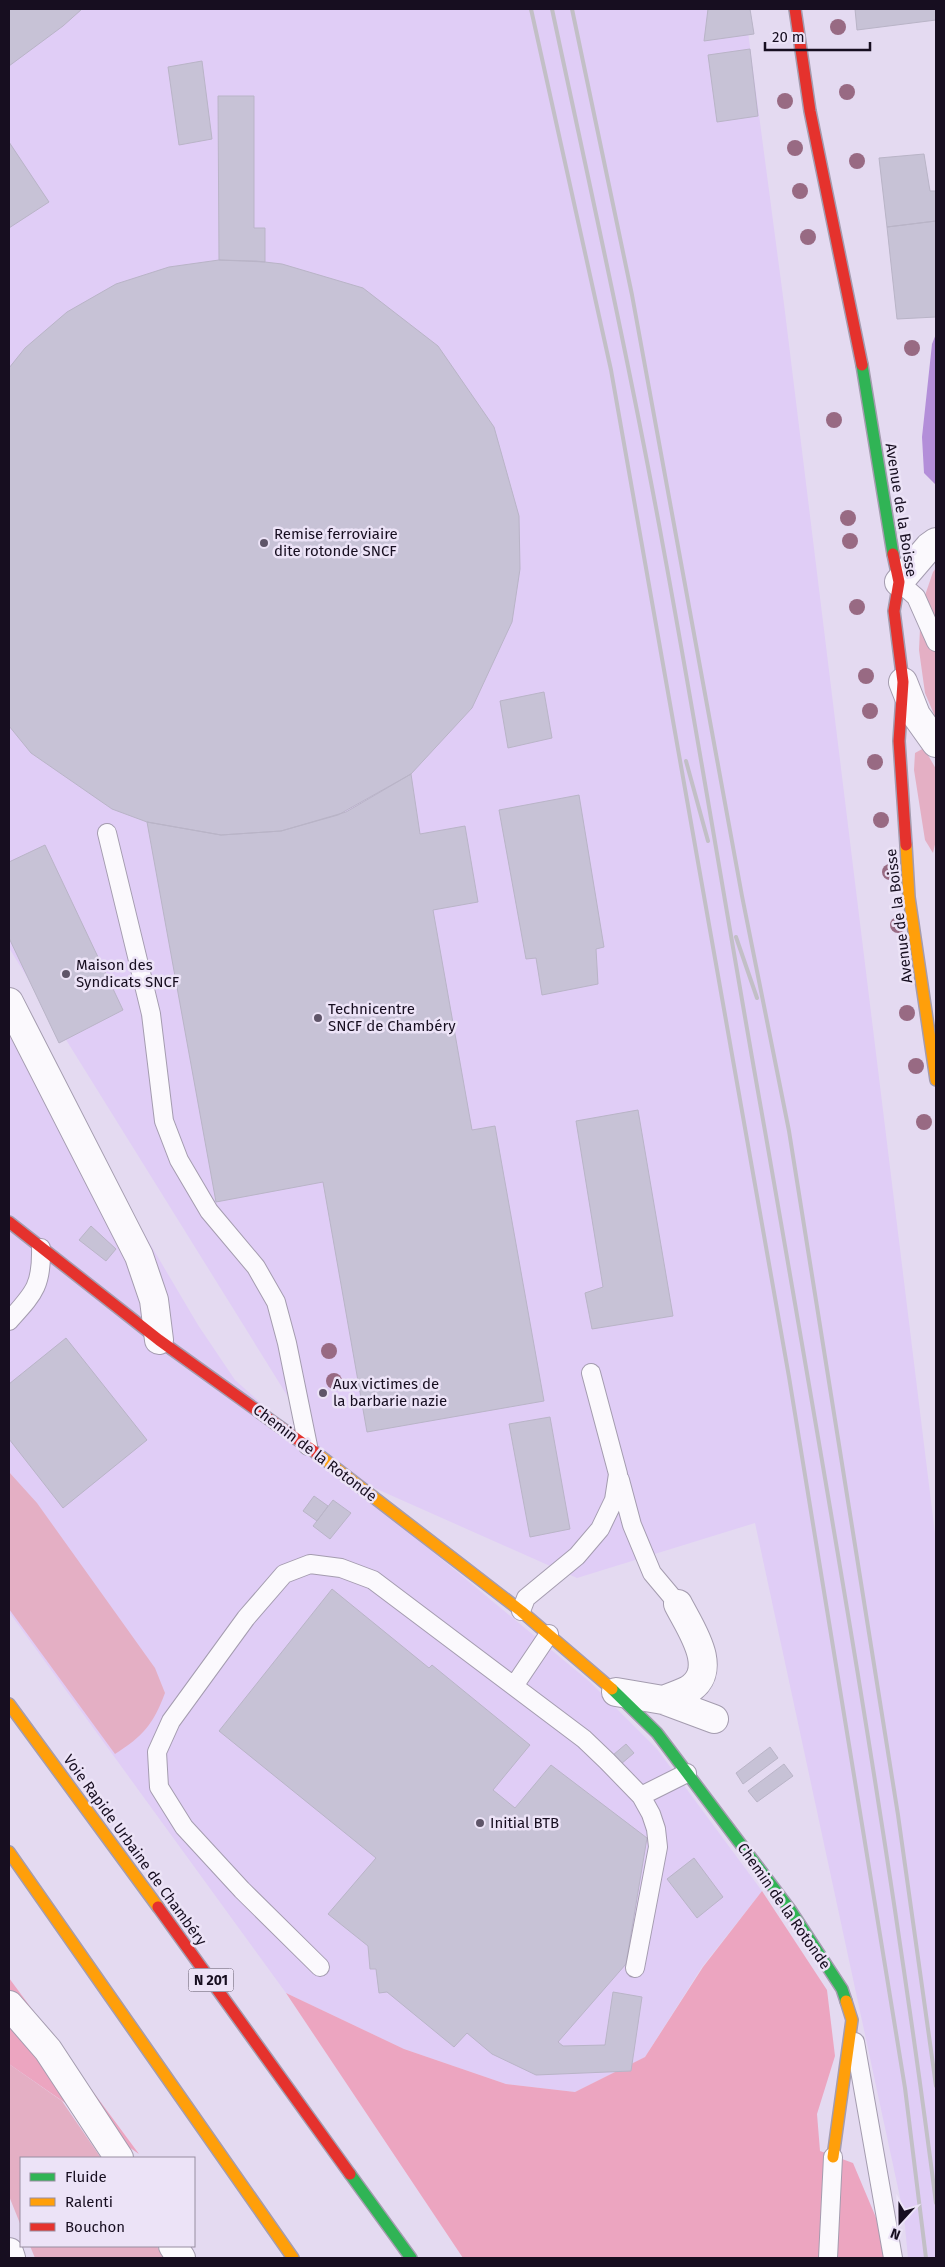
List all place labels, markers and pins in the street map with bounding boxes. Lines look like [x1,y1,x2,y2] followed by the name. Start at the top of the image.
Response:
[274,525,398,560] place label: Remise ferroviaire dite rotonde SNCF
[258,537,270,549] marker: Remise ferroviaire dite rotonde SNCF
[76,956,179,991] place label: Maison des Syndicats SNCF
[60,968,72,980] marker: Maison des Syndicats SNCF
[328,1000,456,1035] place label: Technicentre SNCF de Chambéry
[312,1012,324,1024] marker: Technicentre SNCF de Chambéry
[333,1375,447,1410] place label: Aux victimes de la barbarie nazie
[317,1387,329,1399] marker: Aux victimes de la barbarie nazie
[490,1814,559,1832] place label: Initial BTB
[474,1817,486,1829] marker: Initial BTB

